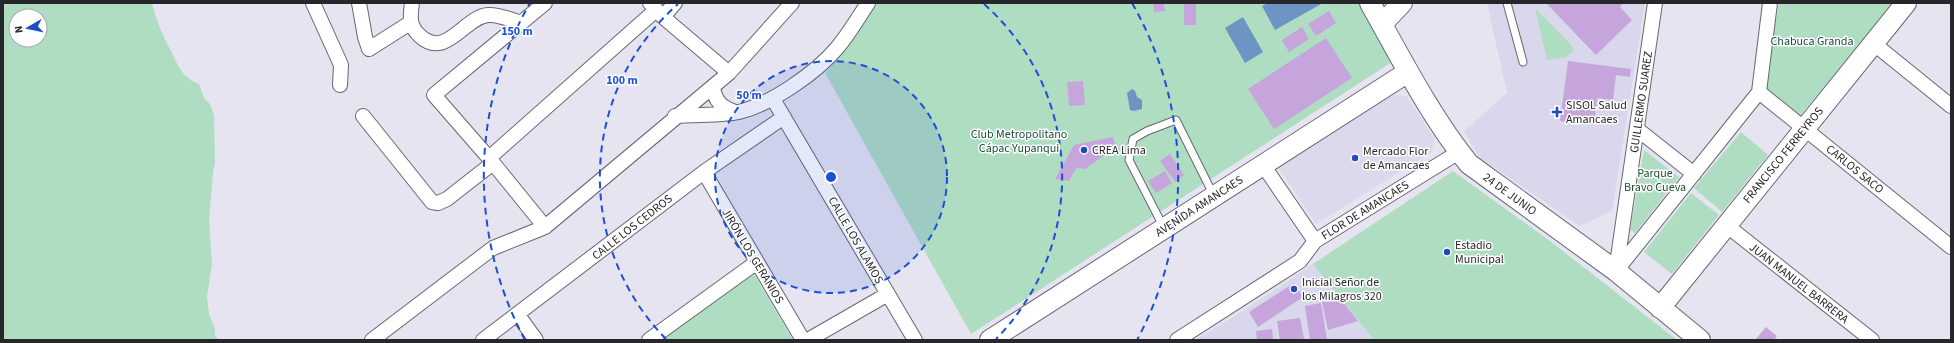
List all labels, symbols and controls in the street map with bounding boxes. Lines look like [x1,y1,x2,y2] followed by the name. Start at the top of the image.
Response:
[8,8,48,48] north arrow
[501,23,533,40] text: 150 m
[11,25,27,34] text: N
[1771,33,1854,50] park label: Chabuca Granda
[1626,50,1657,154] street label: GUILLERMO SUAREZ
[606,72,638,89] text: 100 m
[736,87,762,104] text: 50 m
[1566,97,1627,128] place label: SISOL Salud Amancaes
[1739,104,1828,207] street label: FRANCISCO FERREYROS
[1551,106,1563,118] marker: SISOL Salud Amancaes
[971,126,1067,157] park label: Club Metropolitano Cápac Yupanqui
[1822,141,1887,198] street label: CARLOS SACO
[1092,142,1146,159] place label: CREA Lima
[1363,143,1429,174] place label: Mercado Flor de Amancaes
[1079,145,1089,155] marker: CREA Lima
[1350,153,1360,163] marker: Mercado Flor de Amancaes
[1624,165,1686,196] park label: Parque Bravo Cueva
[1479,169,1540,220] street label: 24 DE JUNIO
[824,170,838,184] centre of rings
[1152,172,1246,241] street label: AVENIDA AMANCAES
[1318,177,1412,244] street label: FLOR DE AMANCAES
[589,191,676,264] street label: CALLE LOS CEDROS
[824,194,887,287] street label: CALLE LOS ALAMOS
[717,205,788,307] street label: JIRÓN LOS GERANIOS
[1455,237,1504,268] place label: Estadio Municipal
[1745,239,1852,328] street label: JUAN MANUEL BARRERA
[1442,247,1452,257] marker: Estadio Municipal
[1302,274,1382,305] place label: Inicial Señor de los Milagros 320
[1289,284,1299,294] marker: Inicial Señor de los Milagros 320

